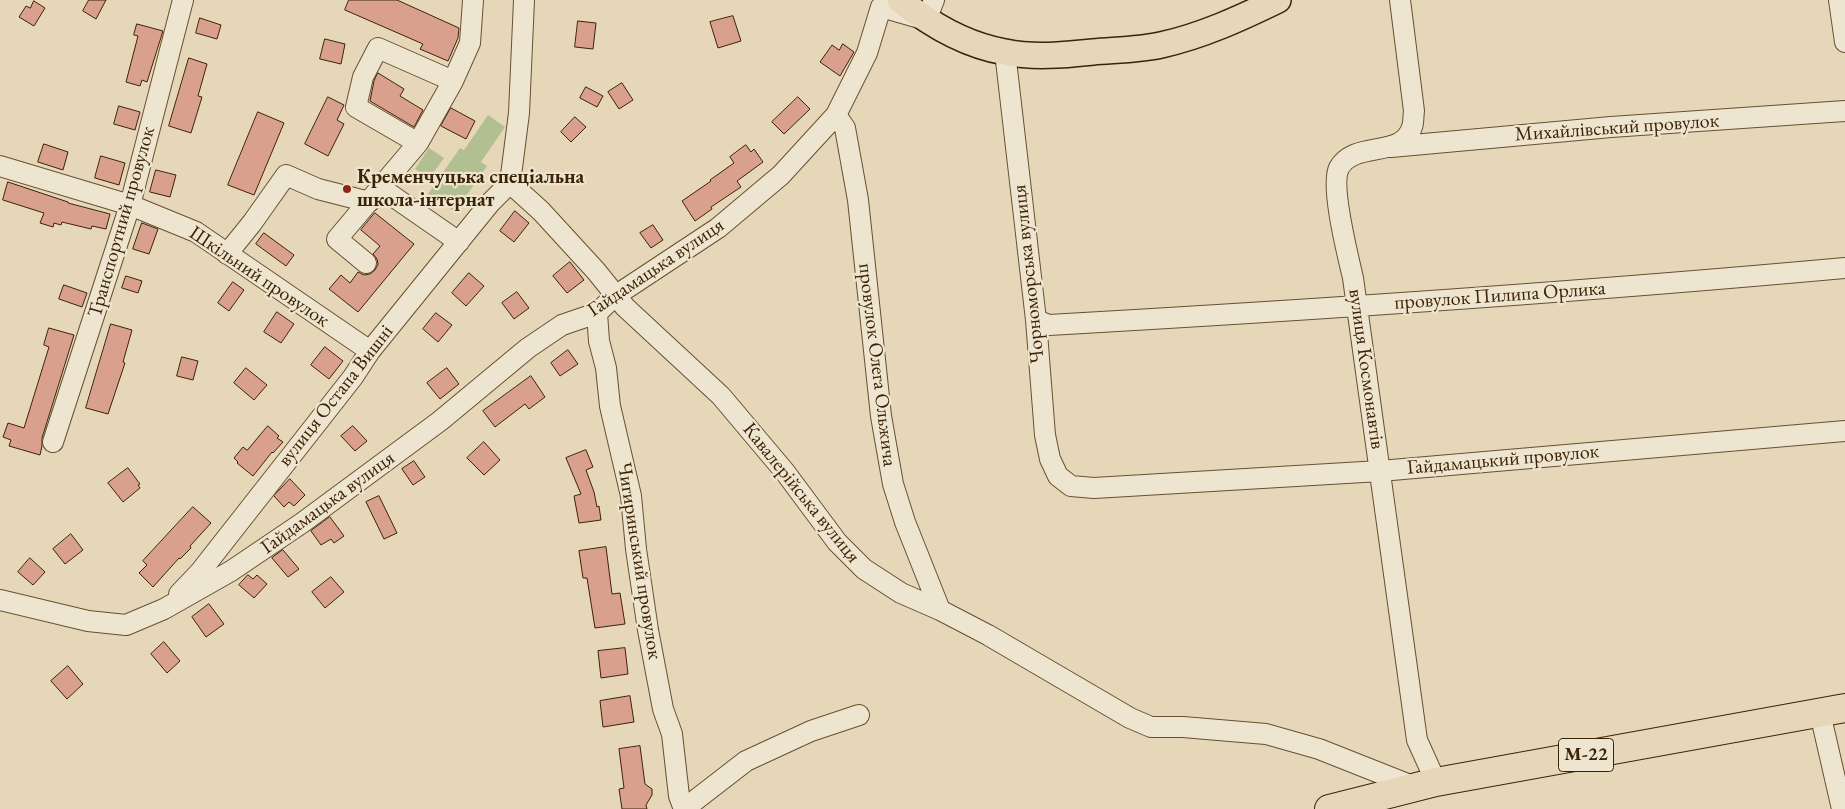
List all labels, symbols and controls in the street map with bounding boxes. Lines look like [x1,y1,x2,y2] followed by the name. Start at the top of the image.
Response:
[1514,109,1720,147] street label: Михайлівський провулок
[83,124,161,320] street label: Транспортний провулок
[357,166,584,213] place label: Кременчуцька спеціальна школа-інтернат
[341,183,353,195] marker: Кременчуцька спеціальна школа-інтернат
[1008,184,1050,364] street label: Чорноморська вулиця
[583,213,729,323] street label: Гайдамацька вулиця
[184,221,334,333] street label: Шкільний провулок
[853,262,901,468] street label: провулок Олега Ольжича
[1394,277,1606,315] street label: провулок Пилипа Орлика
[1343,287,1389,451] street label: вулиця Космонавтів
[273,320,399,472] street label: вулиця Остапа Вишні
[737,418,865,568] street label: Кавалерійська вулиця
[1406,440,1600,480] street label: Гайдамацький провулок
[256,446,400,560] street label: Гайдамацька вулиця
[612,461,666,661] street label: Чигиринський провулок
[1558,738,1614,772] road number: М-22

